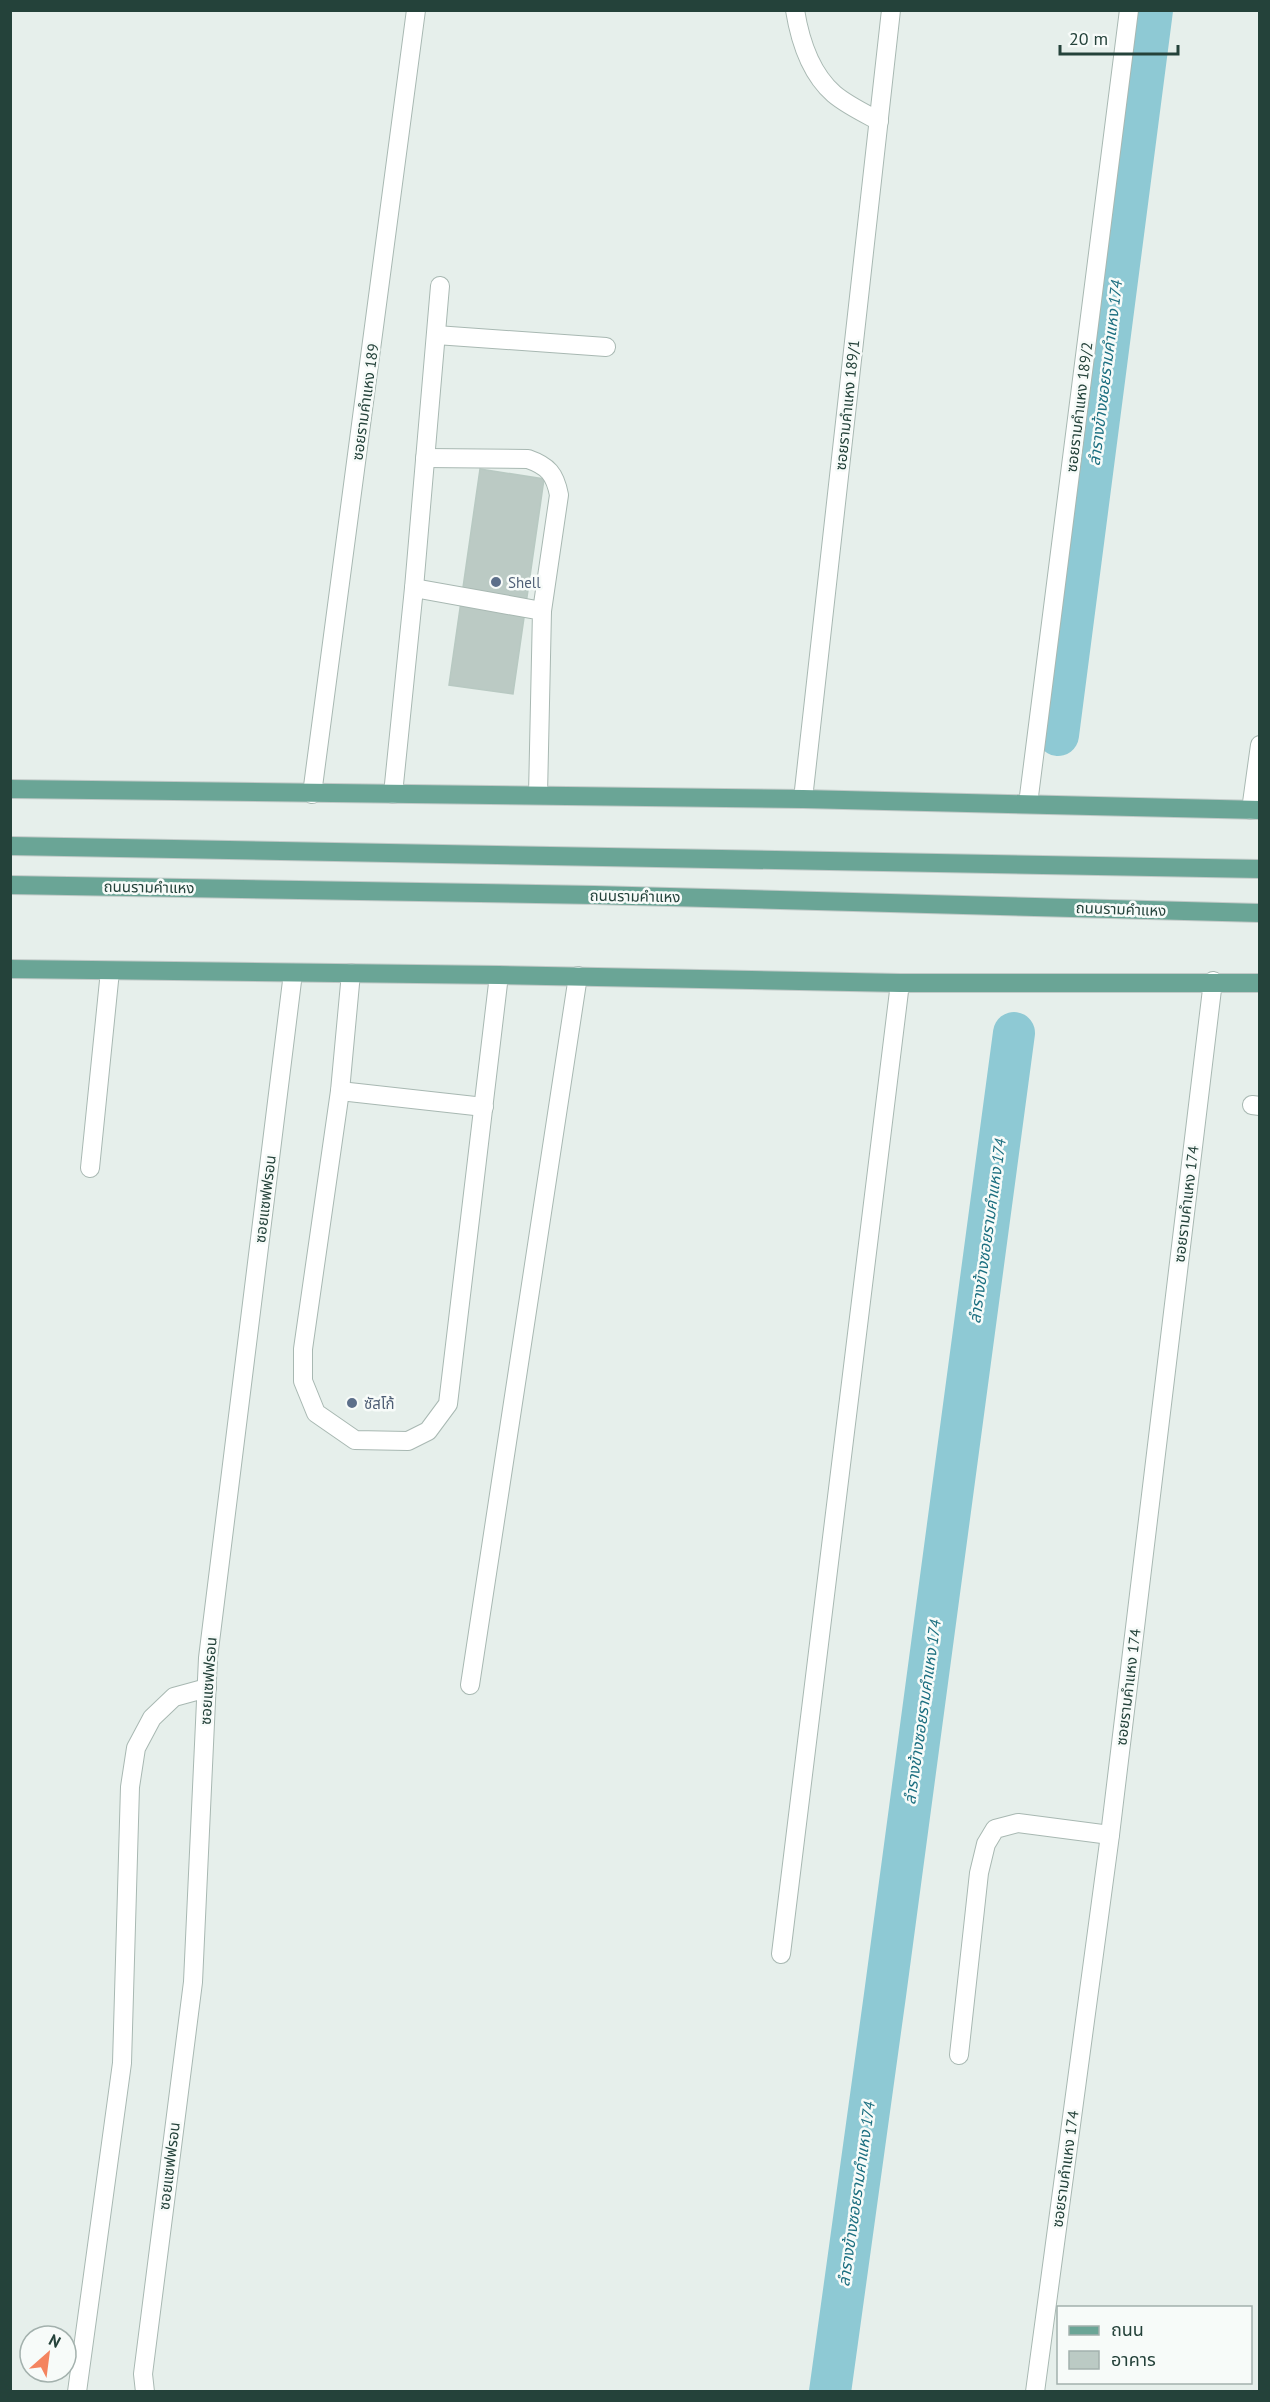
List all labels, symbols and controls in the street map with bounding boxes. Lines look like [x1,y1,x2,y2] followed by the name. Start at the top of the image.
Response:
[1060,18,1178,56] scale bar
[1069,27,1108,50] text: 20 m
[1084,278,1126,467] water label: ลำรางข้างซอยรามคำแหง 174
[831,339,863,471] street label: ซอยรามคำแหง 189/1
[1062,341,1096,473] street label: ซอยรามคำแหง 189/2
[347,342,383,462] street label: ซอยรามคำแหง 189
[508,573,541,592] place label: Shell
[489,575,503,589] marker: Shell
[103,877,195,897] street label: ถนนรามคำแหง
[589,886,681,906] street label: ถนนรามคำแหง
[1075,898,1167,920] street label: ถนนรามคำแหง
[964,1136,1010,1325] water label: ลำรางข้างซอยรามคำแหง 174
[1169,1144,1203,1264] street label: ซอยรามคำแหง 174
[250,1154,280,1244] street label: ซอยแซฟฟรอน
[364,1394,395,1413] place label: ซัสโก้
[345,1396,359,1410] marker: ซัสโก้
[899,1617,945,1806] water label: ลำรางข้างซอยรามคำแหง 174
[1111,1627,1145,1747] street label: ซอยรามคำแหง 174
[195,1636,221,1726] street label: ซอยแซฟฟรอน
[833,2099,879,2288] water label: ลำรางข้างซอยรามคำแหง 174
[1047,2109,1083,2229] street label: ซอยรามคำแหง 174
[154,2121,184,2211] street label: ซอยแซฟฟรอน
[1057,2306,1252,2384] legend
[1111,2318,1144,2341] text: ถนน
[18,2324,78,2384] north arrow
[46,2329,64,2352] text: N
[1111,2348,1156,2371] text: อาคาร

